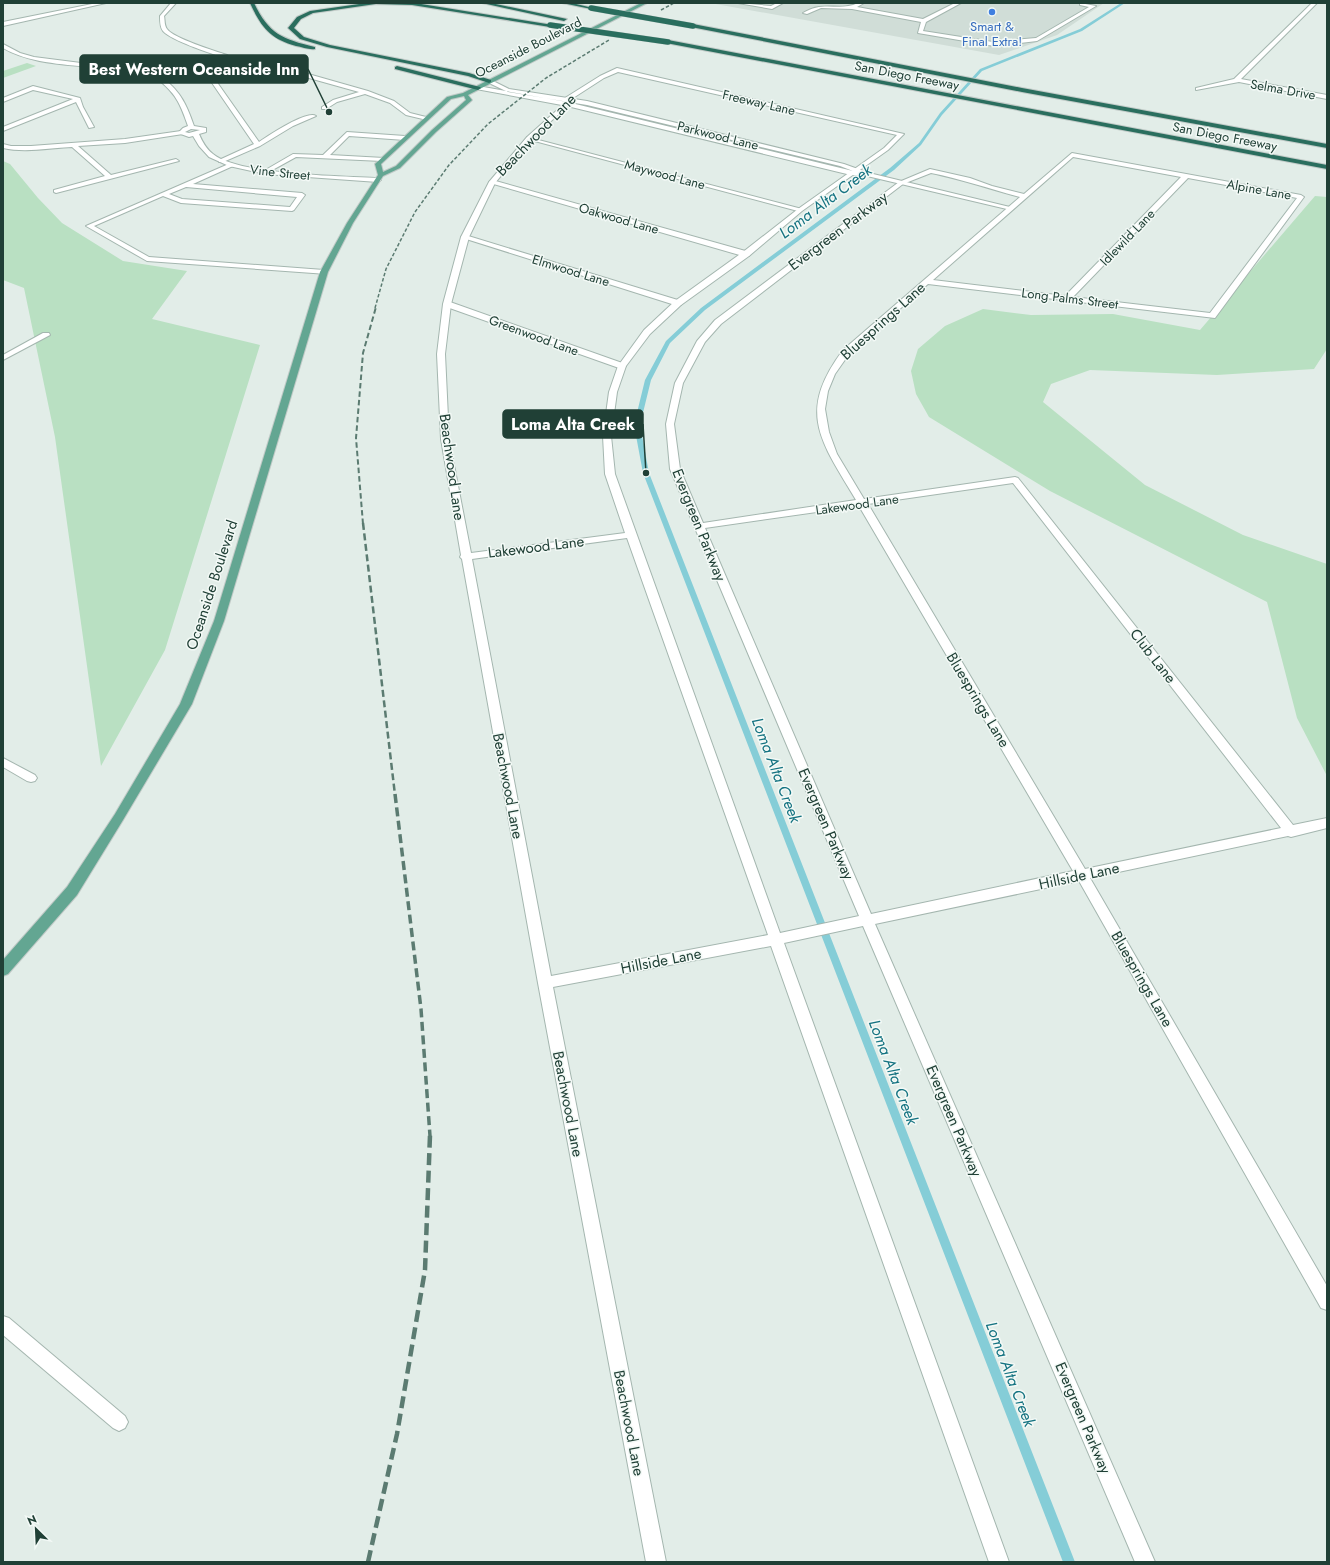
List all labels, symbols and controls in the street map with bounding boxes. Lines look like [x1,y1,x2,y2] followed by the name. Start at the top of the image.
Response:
[987,7,997,17] marker: Smart & Final Extra!
[472,12,585,83] street label: Oceanside Boulevard
[962,17,1022,51] place label: Smart & Final Extra!
[80,55,308,83] callout: Best Western Oceanside Inn
[853,56,961,95] street label: San Diego Freeway
[88,58,300,81] text: Best Western Oceanside Inn
[1249,74,1317,105] street label: Selma Drive
[721,85,797,120] street label: Freeway Lane
[491,89,581,181] street label: Beachwood Lane
[675,116,761,155] street label: Parkwood Lane
[1171,117,1279,156] street label: San Diego Freeway
[623,155,708,194] street label: Maywood Lane
[774,158,877,244] water label: Loma Alta Creek
[249,160,312,185] street label: Vine Street
[1225,174,1293,205] street label: Alpine Lane
[784,186,893,276] street label: Evergreen Parkway
[577,198,661,239] street label: Oakwood Lane
[1095,205,1159,270] street label: Idlewild Lane
[530,250,612,291] street label: Elmwood Lane
[836,277,931,365] street label: Bluesprings Lane
[1020,283,1120,314] street label: Long Palms Street
[486,310,582,361] street label: Greenwood Lane
[503,410,643,438] callout: Loma Alta Creek
[434,412,470,522] street label: Beachwood Lane
[511,413,636,436] text: Loma Alta Creek
[666,465,732,585] street label: Evergreen Parkway
[814,489,900,520] street label: Lakewood Lane
[181,517,243,653] street label: Oceanside Boulevard
[487,530,586,564] street label: Lakewood Lane
[1125,624,1182,688] street label: Club Lane
[941,648,1015,752] street label: Bluesprings Lane
[746,714,808,827] water label: Loma Alta Creek
[487,731,529,841] street label: Beachwood Lane
[793,765,860,884] street label: Evergreen Parkway
[1037,857,1122,895] street label: Hillside Lane
[1106,927,1179,1031] street label: Bluesprings Lane
[619,942,704,980] street label: Hillside Lane
[863,1016,925,1129] water label: Loma Alta Creek
[547,1049,589,1159] street label: Beachwood Lane
[921,1062,988,1181] street label: Evergreen Parkway
[980,1318,1042,1431] water label: Loma Alta Creek
[1050,1359,1117,1478] street label: Evergreen Parkway
[608,1368,650,1478] street label: Beachwood Lane
[16,1509,56,1549] north arrow
[25,1511,39,1529] text: N

